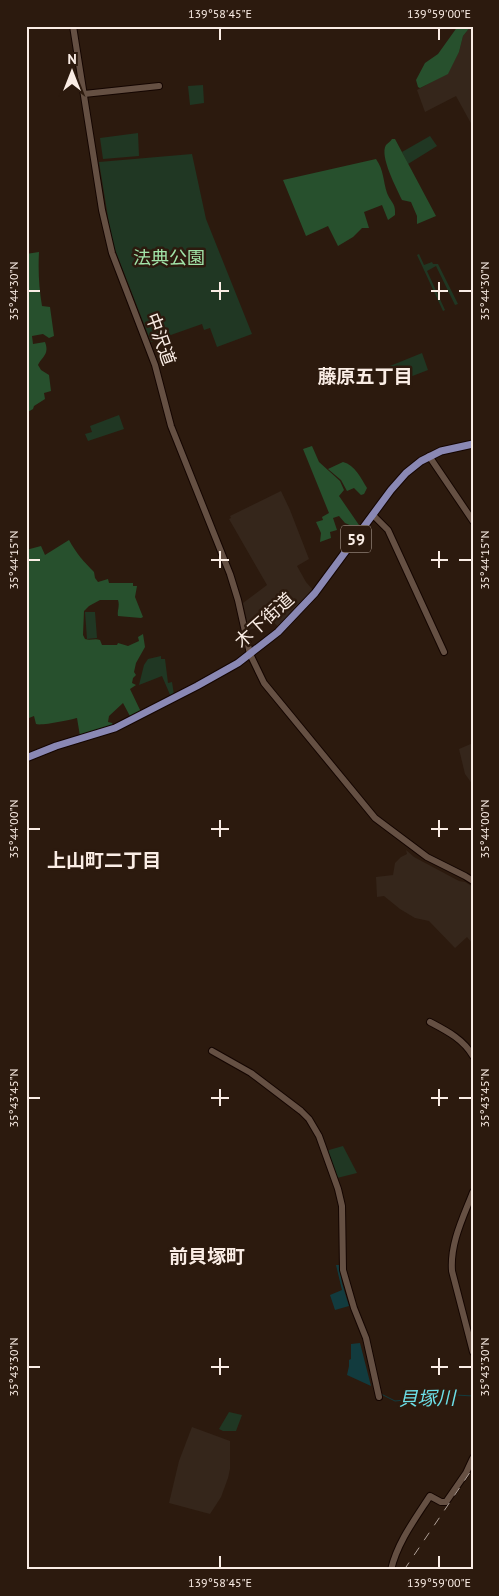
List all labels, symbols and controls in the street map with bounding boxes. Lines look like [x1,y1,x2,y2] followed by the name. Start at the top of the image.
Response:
[188,6,252,21] text: 139°58'45"E
[407,6,471,21] text: 139°59'00"E
[48,48,98,98] north arrow
[67,50,77,68] text: N
[133,246,205,269] park label: 法典公園
[6,261,21,321] text: 35°44'30"N
[477,261,492,321] text: 35°44'30"N
[141,310,181,368] street label: 中沢道
[317,364,413,388] district label: 藤原五丁目
[341,526,371,552] road number: 59
[6,530,21,590] text: 35°44'15"N
[477,530,492,590] text: 35°44'15"N
[230,587,298,653] street label: 木下街道
[6,799,21,859] text: 35°44'00"N
[477,799,492,859] text: 35°44'00"N
[47,848,161,872] district label: 上山町二丁目
[6,1068,21,1128] text: 35°43'45"N
[477,1068,492,1128] text: 35°43'45"N
[169,1244,245,1268] district label: 前貝塚町
[6,1337,21,1397] text: 35°43'30"N
[477,1337,492,1397] text: 35°43'30"N
[398,1385,458,1410] water label: 貝塚川
[188,1575,252,1590] text: 139°58'45"E
[407,1575,471,1590] text: 139°59'00"E

